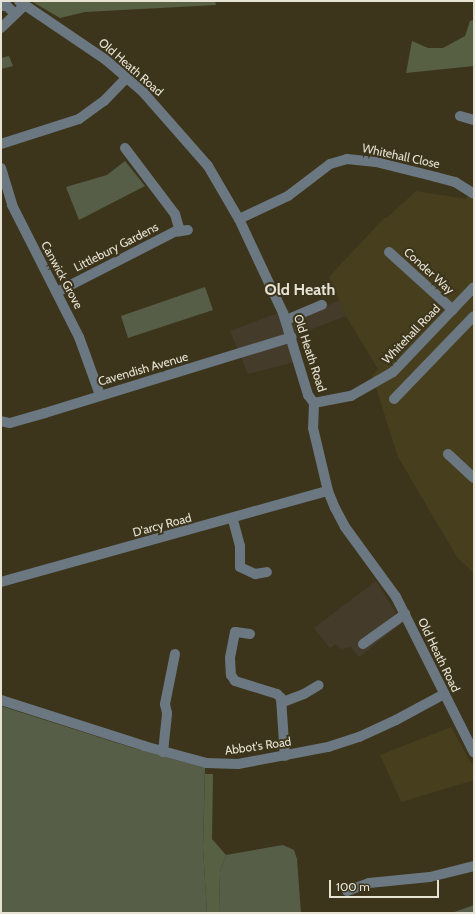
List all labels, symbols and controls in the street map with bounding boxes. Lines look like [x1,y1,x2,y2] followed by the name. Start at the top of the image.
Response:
[96,35,166,99] street label: Old Heath Road
[361,141,441,171] street label: Whitehall Close
[71,219,161,275] street label: Littlebury Gardens
[38,239,86,311] street label: Canwick Grove
[401,245,457,297] street label: Conder Way
[265,280,335,300] district label: Old Heath
[379,301,443,367] street label: Whitehall Road
[291,312,329,394] street label: Old Heath Road
[96,349,190,389] street label: Cavendish Avenue
[131,510,193,540] street label: D'arcy Road
[415,616,463,694] street label: Old Heath Road
[224,734,292,758] street label: Abbot's Road
[331,872,441,898] scale bar
[336,879,370,894] text: 100 m

